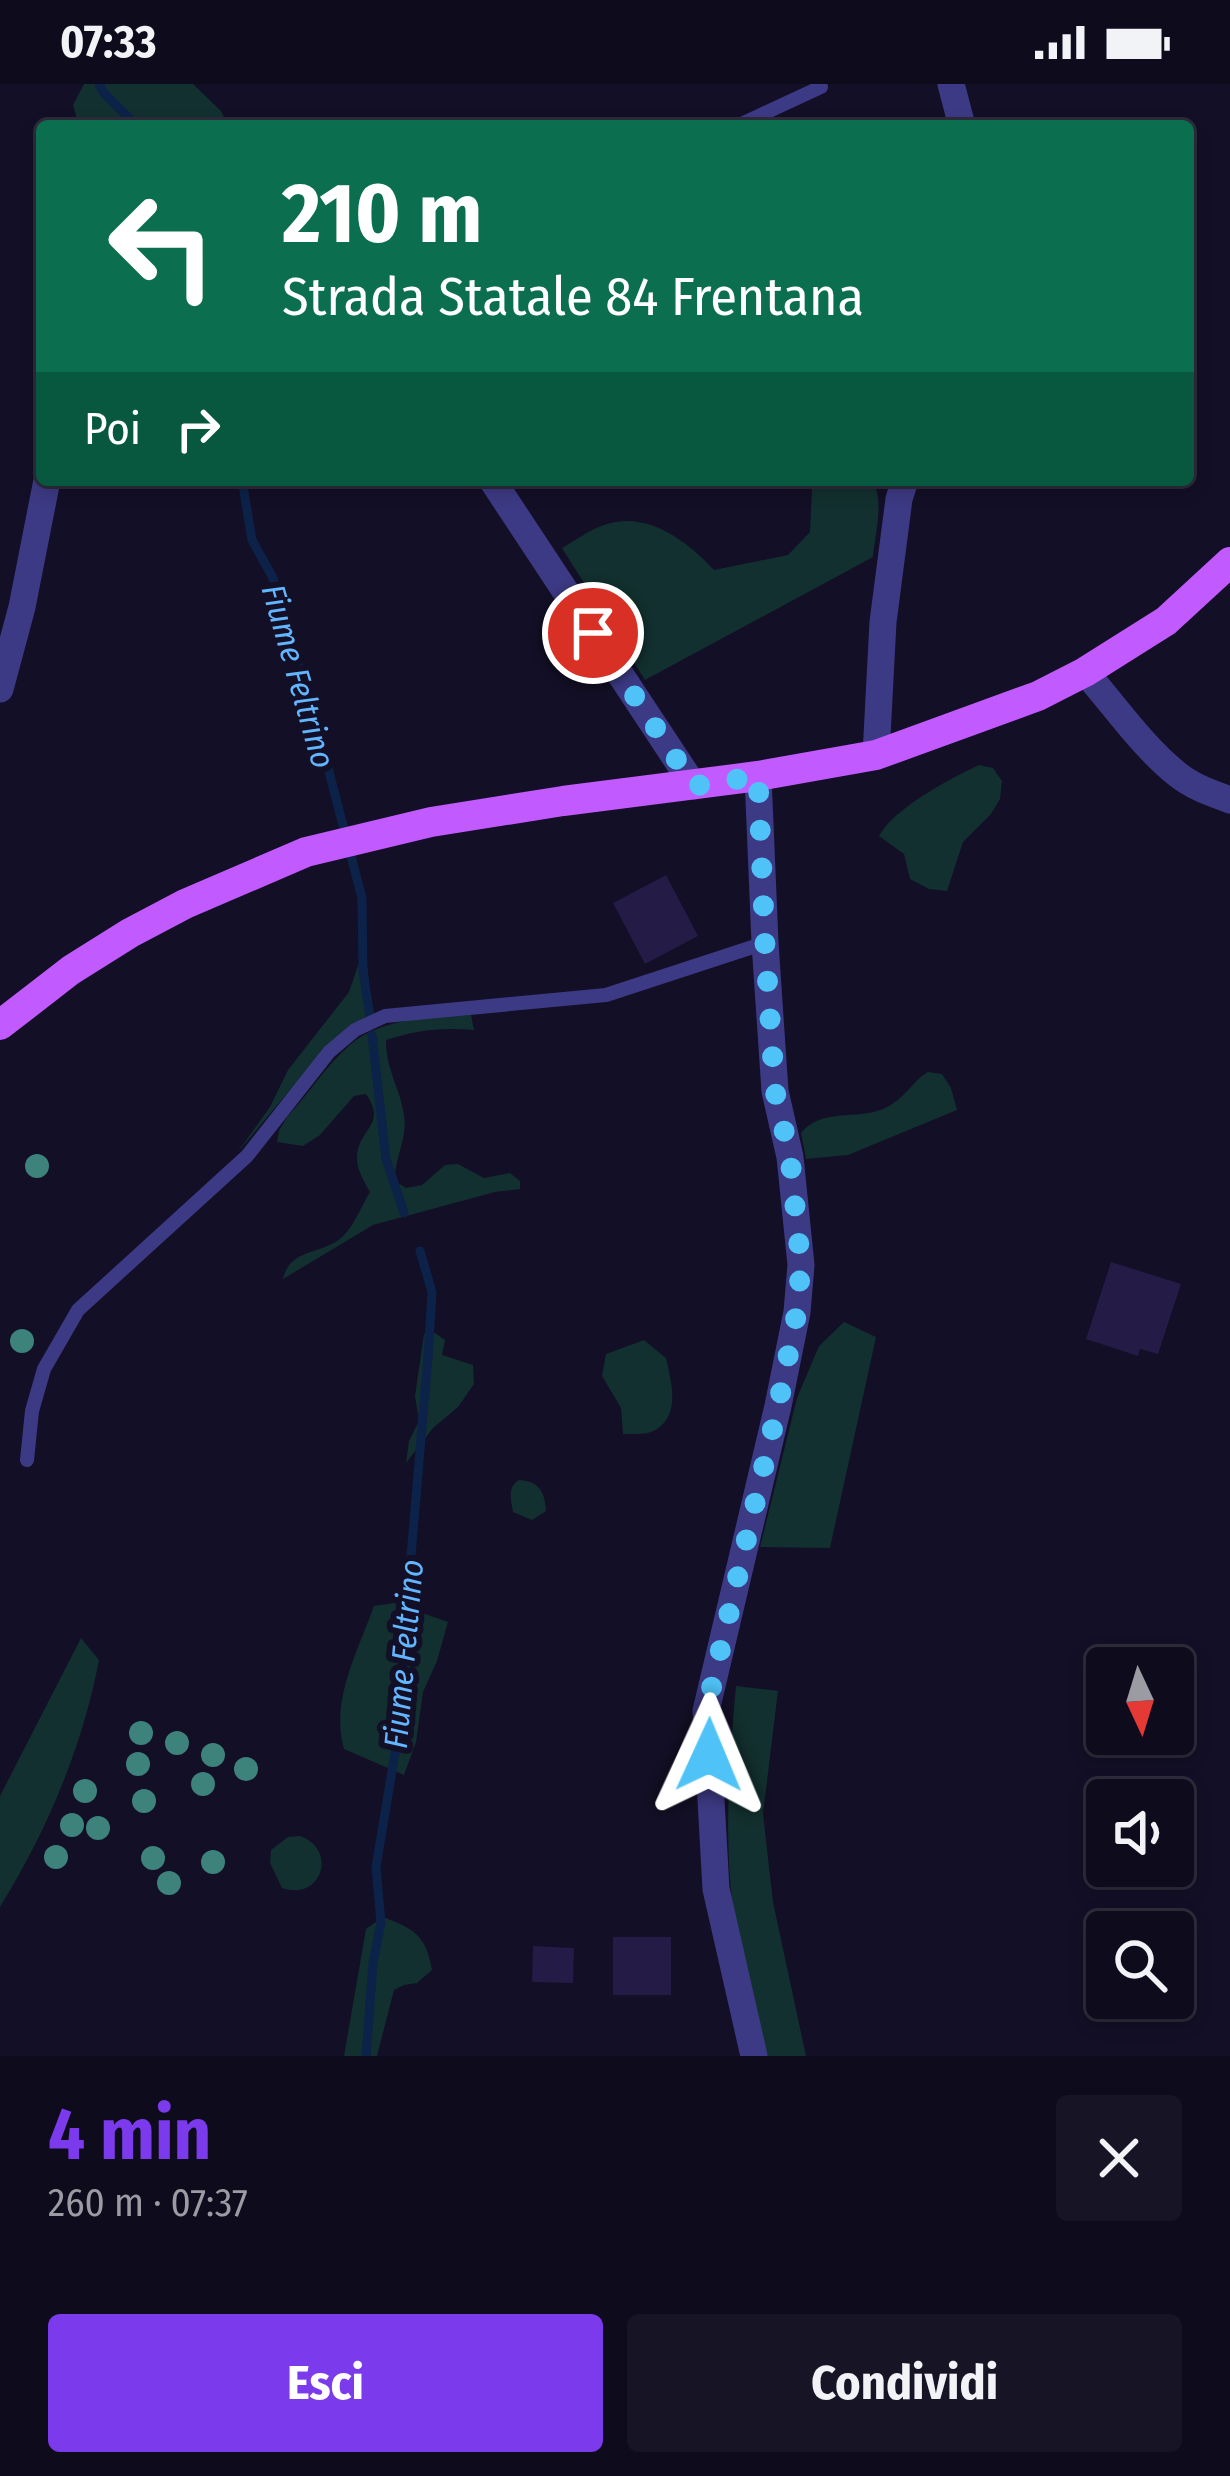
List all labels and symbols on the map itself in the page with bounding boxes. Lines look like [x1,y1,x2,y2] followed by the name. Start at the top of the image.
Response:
[253,580,343,773] water label: Fiume Feltrino
[542,582,644,684] pin
[376,1558,432,1750] water label: Fiume Feltrino
[1086,1647,1194,1755] north arrow
[646,1692,772,1818] position arrow

